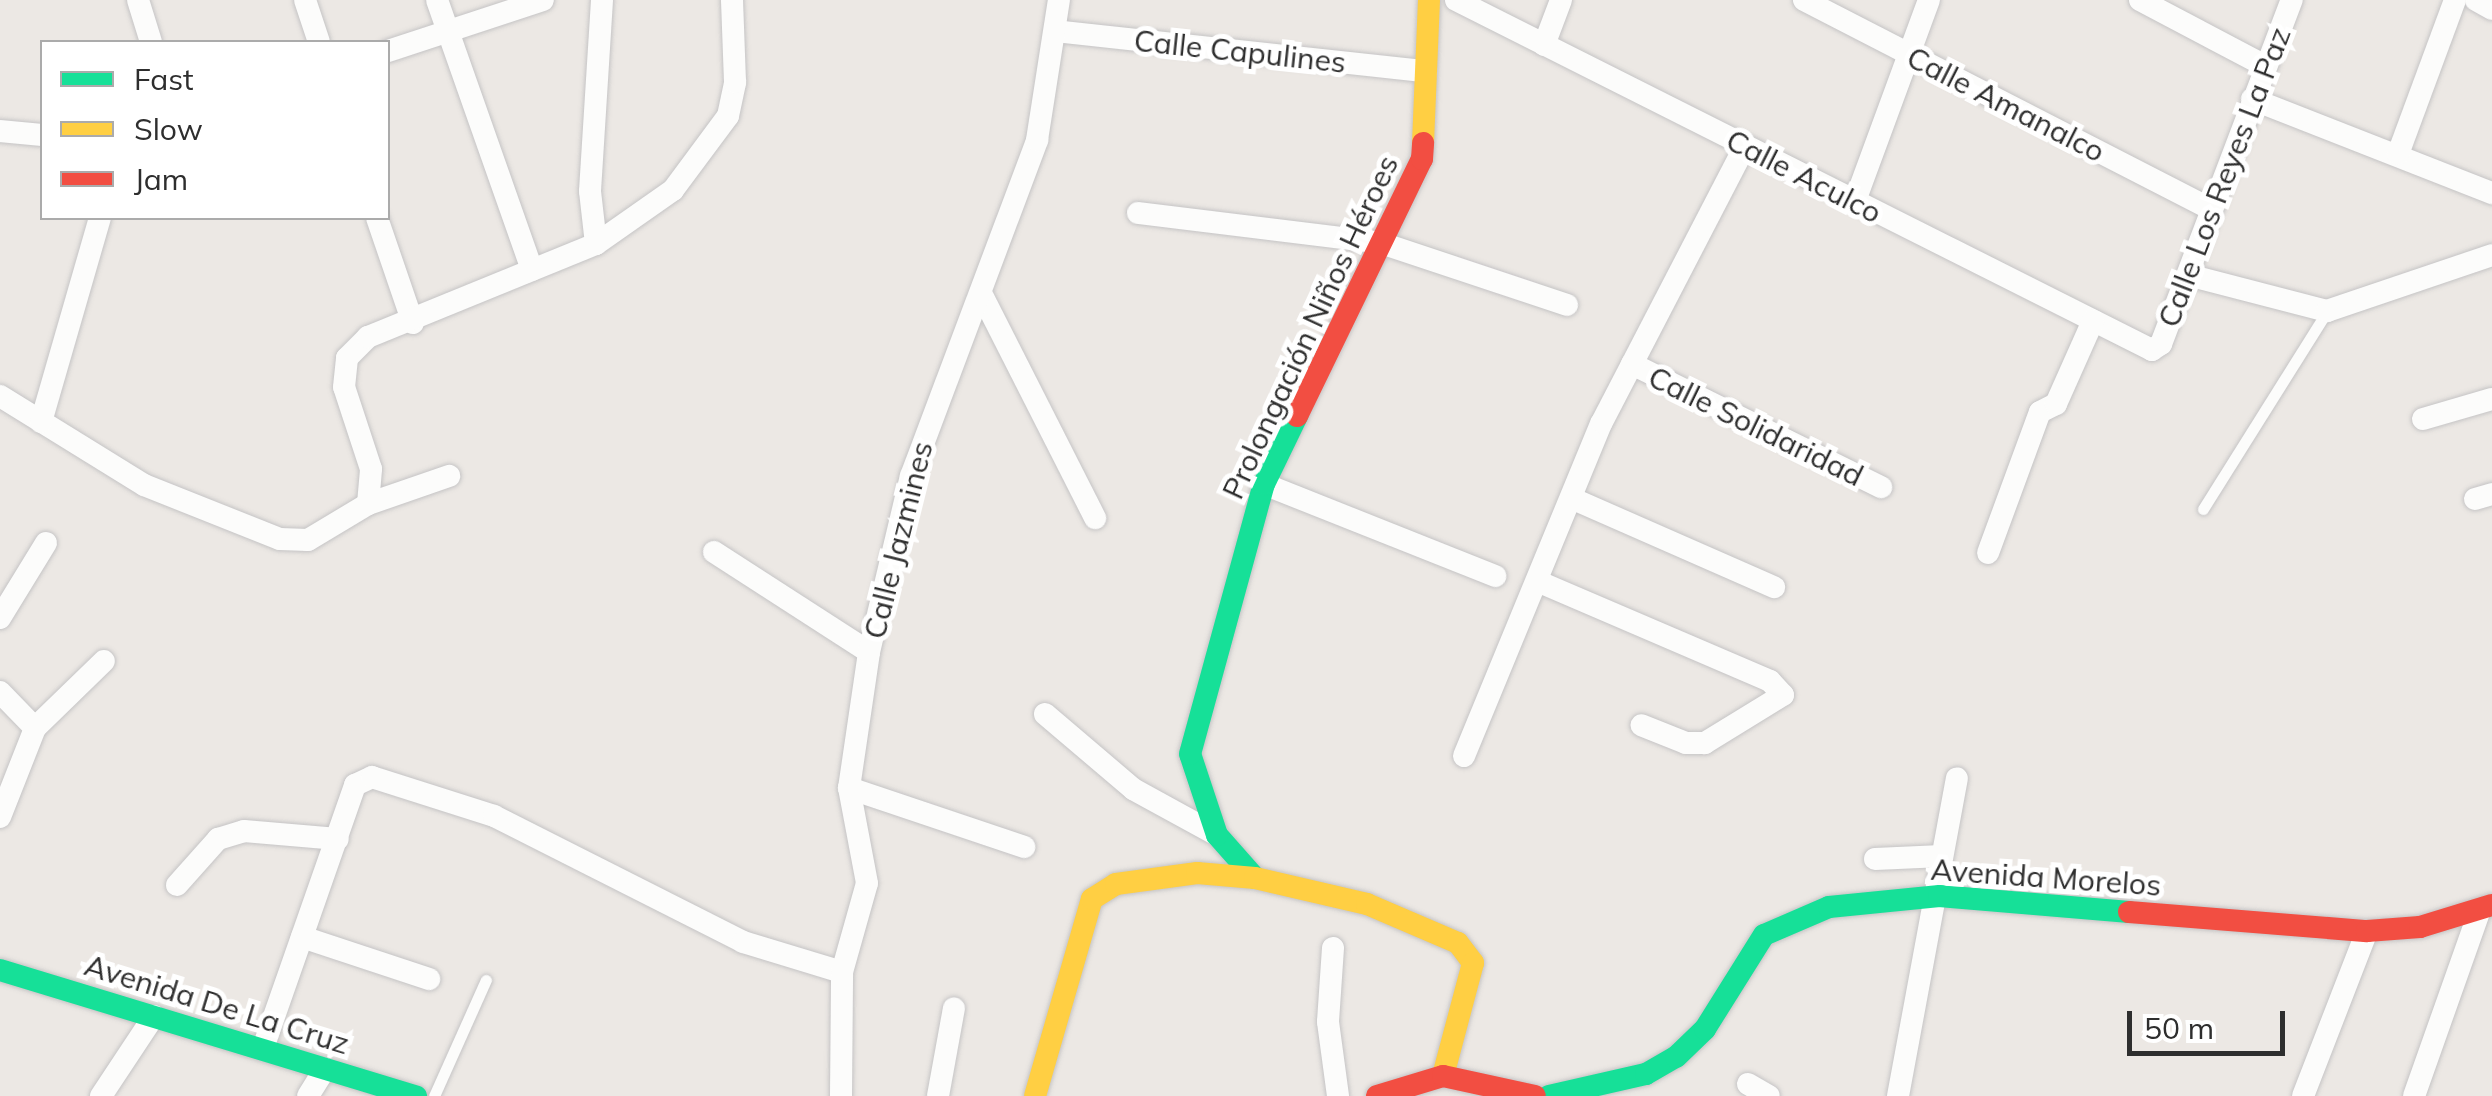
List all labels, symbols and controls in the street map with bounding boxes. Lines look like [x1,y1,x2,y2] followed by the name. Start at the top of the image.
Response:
[1132,22,1348,80] street label: Calle Capulines
[2150,22,2298,332] street label: Calle Los Reyes La Paz
[1901,39,2111,169] street label: Calle Amanalco
[40,40,390,220] legend
[134,60,194,98] text: Fast
[134,110,203,148] text: Slow
[1720,122,1888,230] street label: Calle Aculco
[1214,150,1406,504] street label: Prolongación Niños Héroes
[134,160,188,198] text: Jam
[1643,358,1869,494] street label: Calle Solidaridad
[856,438,940,642] street label: Calle Jazmines
[1930,851,2162,903] street label: Avenida Morelos
[80,947,354,1061] street label: Avenida De La Cruz
[2132,991,2290,1053] scale bar
[2144,1009,2214,1047] text: 50 m

